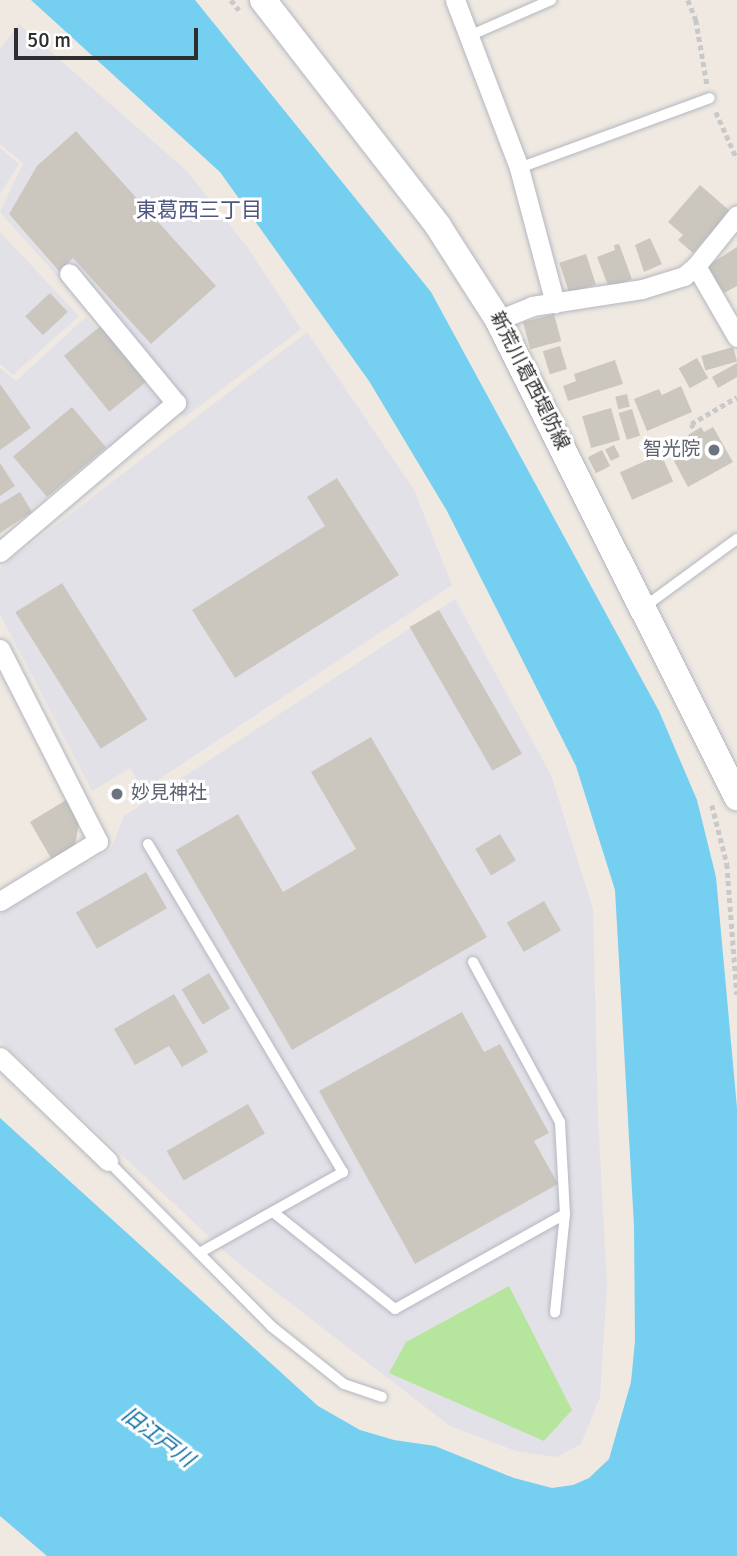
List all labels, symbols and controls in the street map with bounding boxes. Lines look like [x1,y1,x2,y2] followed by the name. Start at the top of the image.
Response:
[18,14,201,58] scale bar
[27,27,71,53] text: 50 m
[136,197,262,223] district label: 東葛西三丁目
[484,308,574,454] street label: 新荒川葛西堤防線
[643,439,700,461] place label: 智光院
[706,442,722,458] marker: 智光院
[131,783,207,805] place label: 妙見神社
[109,786,125,802] marker: 妙見神社
[117,1402,199,1472] water label: 旧江戸川

